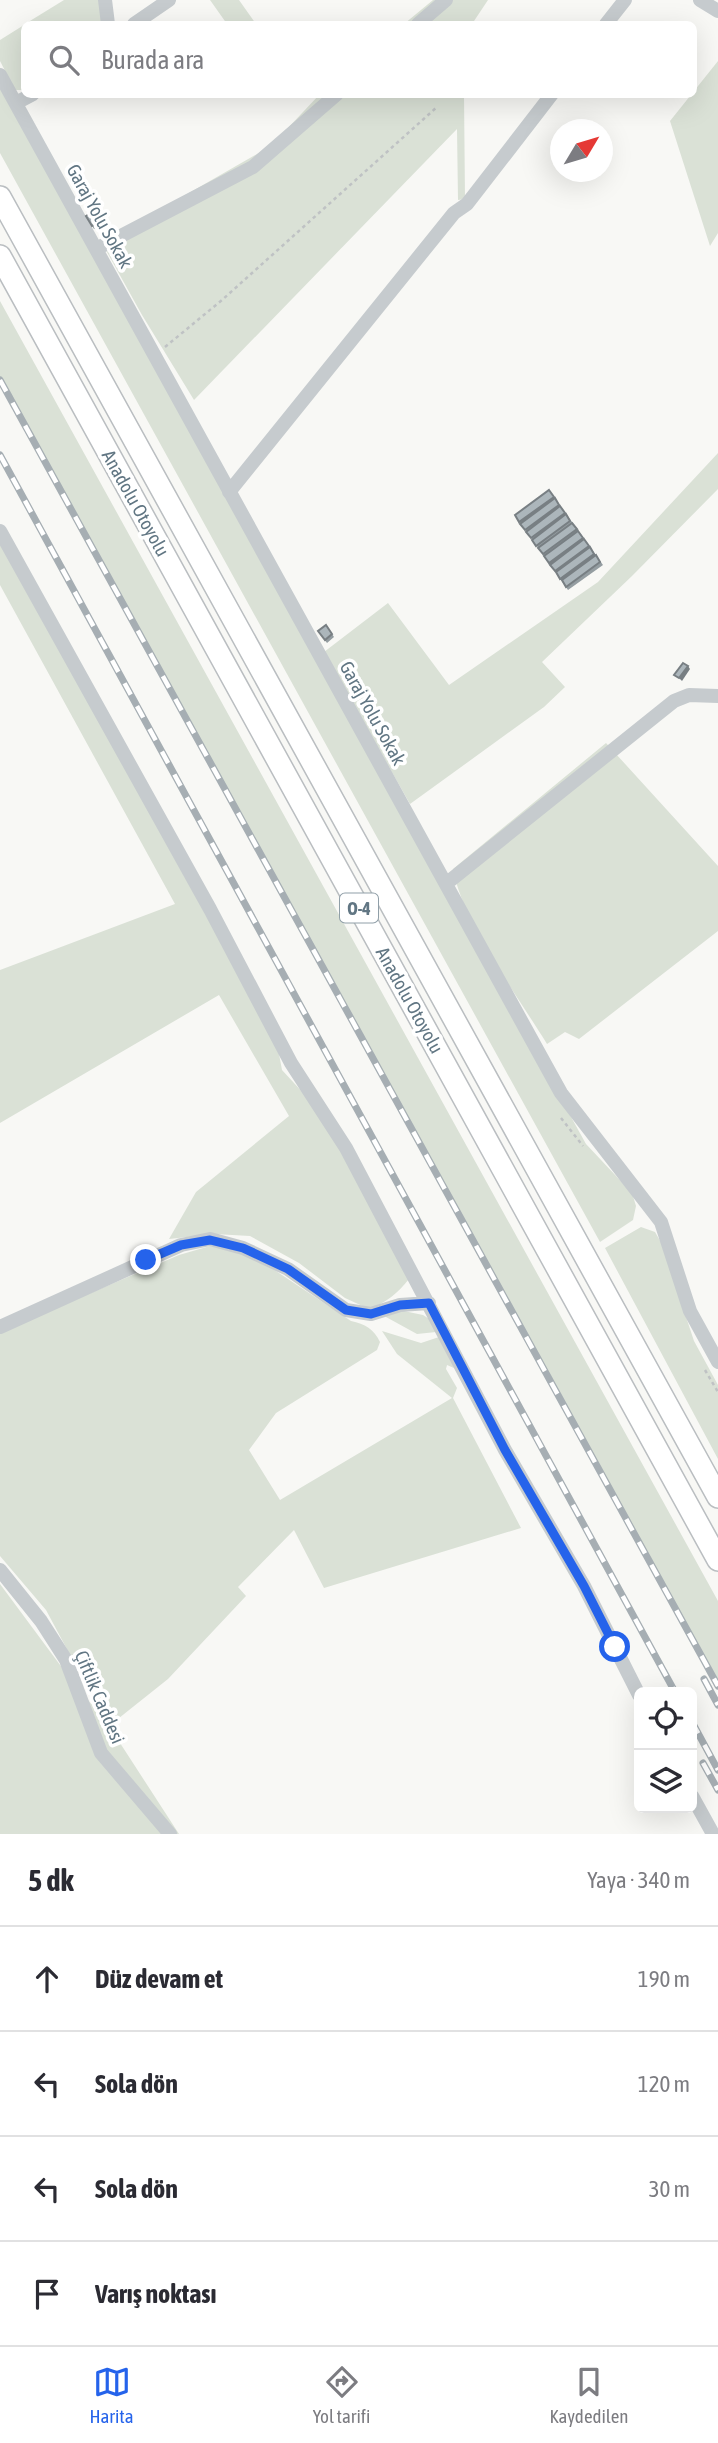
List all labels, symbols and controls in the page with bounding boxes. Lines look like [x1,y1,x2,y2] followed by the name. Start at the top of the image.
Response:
[21,21,697,98] search box
[45,41,83,79] icon: search
[101,45,204,75] text: Burada ara
[550,119,613,182] north arrow
[62,160,138,272] street label: Garaj Yolu Sokak
[98,446,174,560] street label: Anadolu Otoyolu
[335,657,411,769] street label: Garaj Yolu Sokak
[340,894,378,923] road number: O-4
[372,943,448,1057] street label: Anadolu Otoyolu
[130,1244,161,1275] route end
[599,1631,630,1662] route start
[71,1647,129,1747] street label: Çiftlik Caddesi
[634,1687,697,1813] map controls
[634,1687,697,1750] button: locate
[634,1750,697,1813] button: layers
[28,1863,74,1897] text: 5 dk
[587,1867,690,1893] text: Yaya · 340 m
[28,1960,66,1998] icon: ahead
[95,1964,223,1994] text: Düz devam et
[638,1966,690,1992] text: 190 m
[28,2065,66,2103] icon: left
[95,2069,178,2099] text: Sola dön
[638,2071,690,2097] text: 120 m
[28,2170,66,2208] icon: left
[95,2174,178,2204] text: Sola dön
[649,2176,690,2202] text: 30 m
[28,2275,66,2313] icon: arrive
[95,2279,216,2309] text: Varış noktası
[90,2363,134,2427] tab: Harita
[313,2363,370,2427] tab: Yol tarifi
[549,2363,628,2427] tab: Kaydedilen

